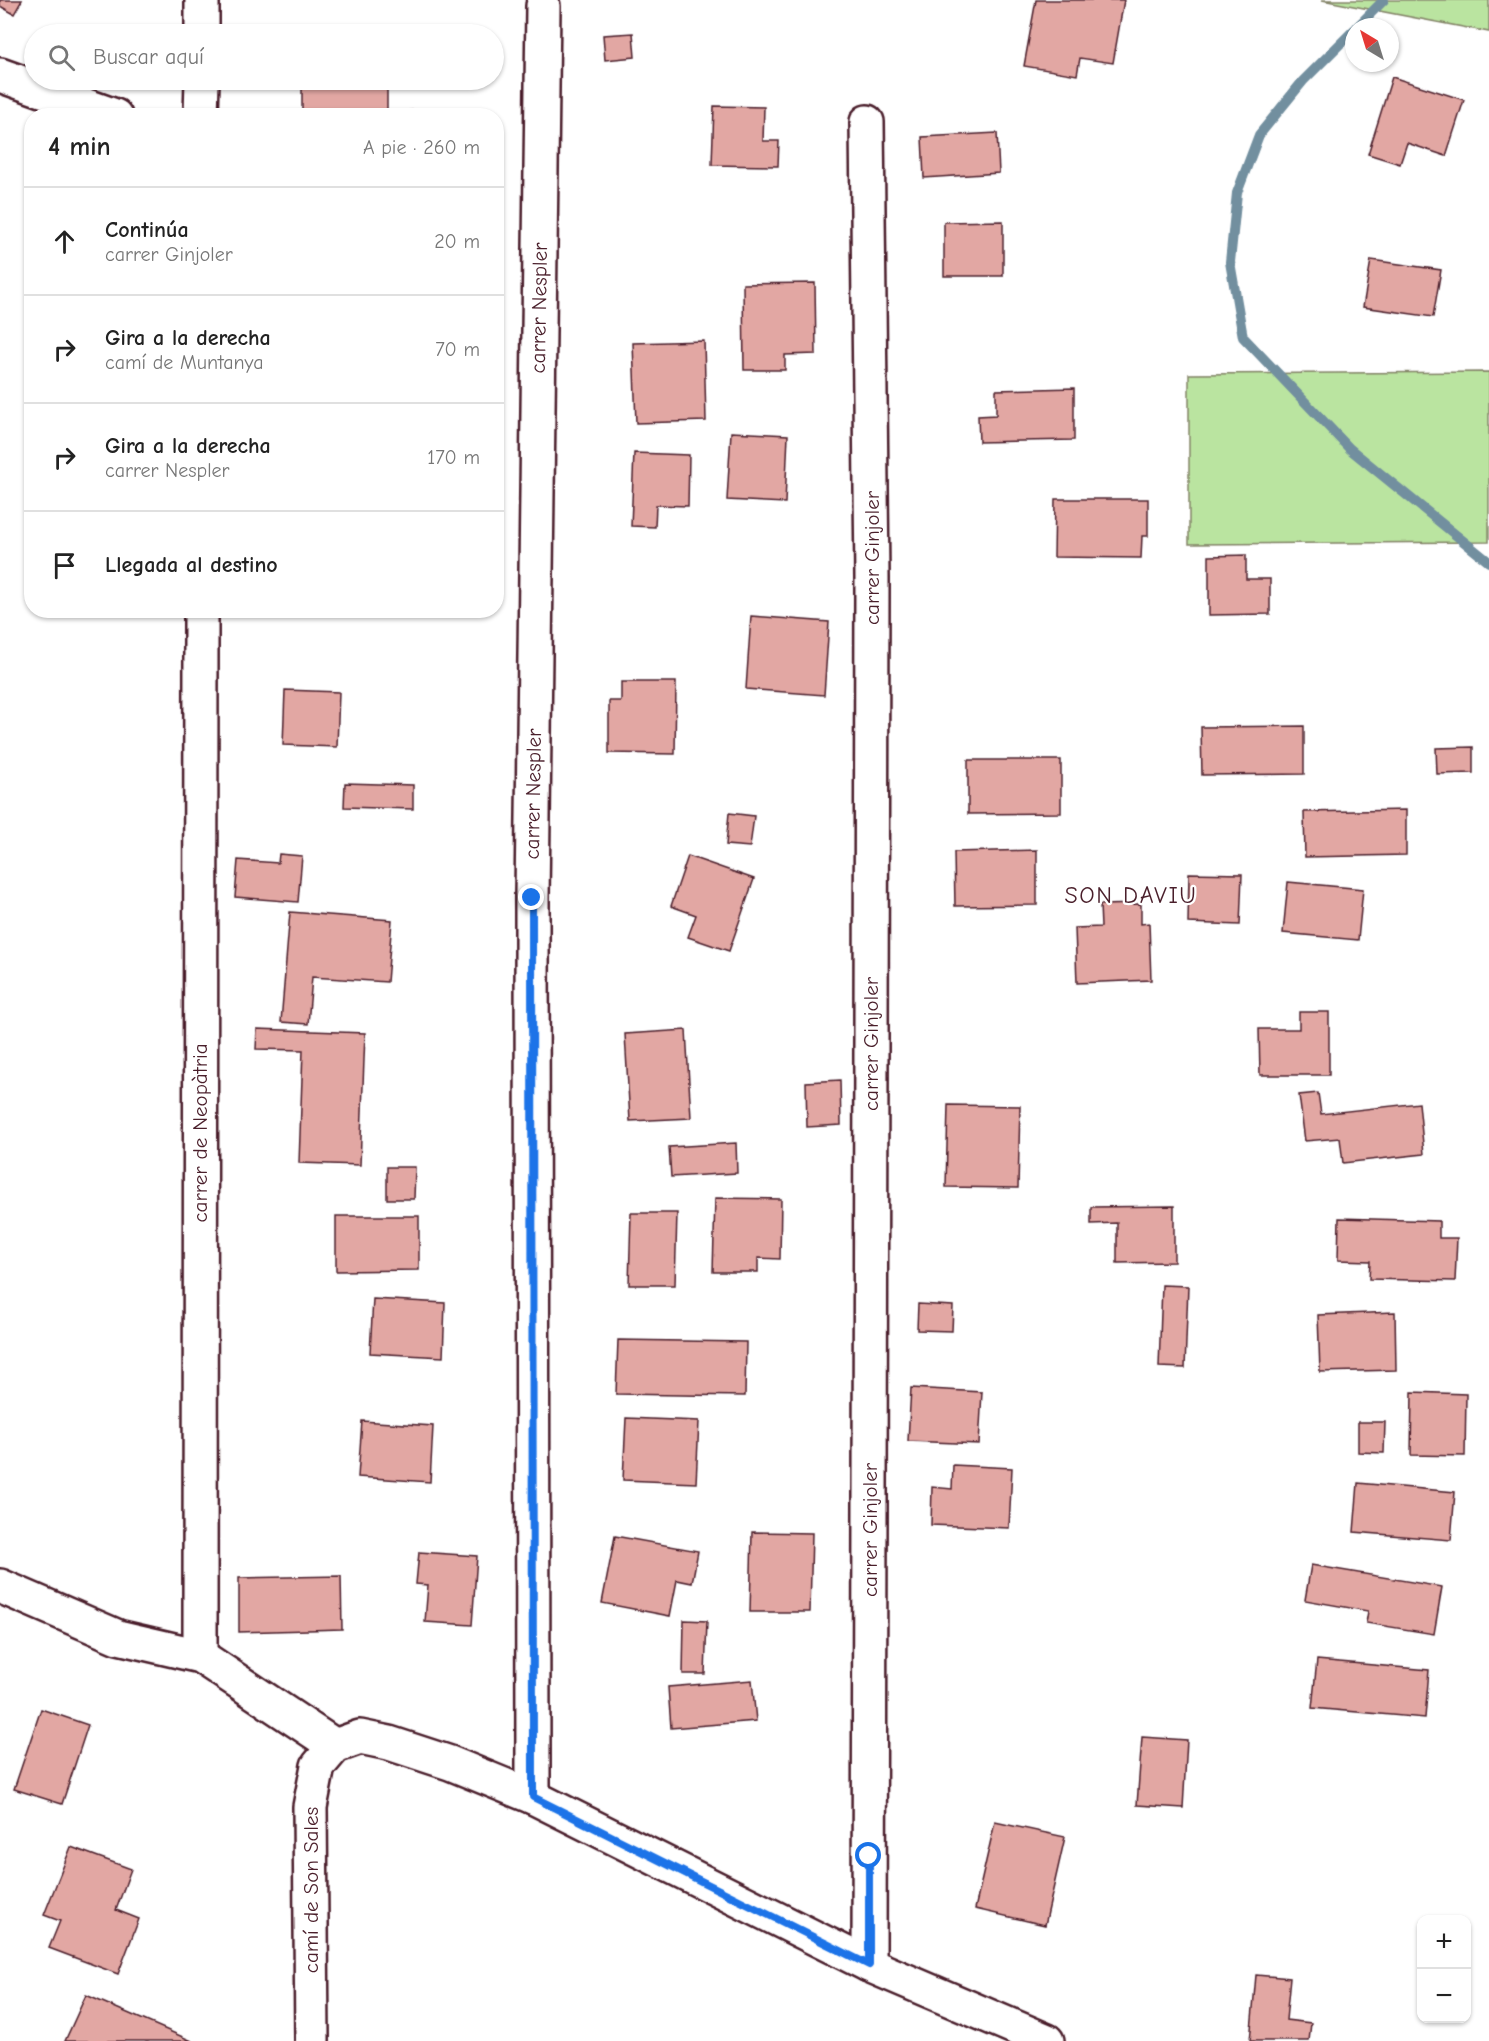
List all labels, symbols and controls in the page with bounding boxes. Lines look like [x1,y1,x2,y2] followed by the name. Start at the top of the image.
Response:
[1345,18,1399,72] north arrow
[24,24,504,90] search box
[45,41,78,74] icon: search
[93,44,204,70] text: Buscar aquí
[48,132,111,162] text: 4 min
[363,136,480,159] text: A pie · 260 m
[105,217,189,243] text: Continúa
[48,225,81,258] icon: ahead
[434,230,480,253] text: 20 m
[526,242,552,374] street label: carrer Nespler
[105,243,233,266] text: carrer Ginjoler
[105,325,271,351] text: Gira a la derecha
[48,333,81,366] icon: right
[435,338,480,361] text: 70 m
[105,351,264,374] text: camí de Muntanya
[105,433,271,459] text: Gira a la derecha
[48,441,81,474] icon: right
[427,446,480,469] text: 170 m
[105,459,230,482] text: carrer Nespler
[860,490,884,625] street label: carrer Ginjoler
[48,549,81,582] icon: arrive
[105,552,278,578] text: Llegada al destino
[520,728,546,860] street label: carrer Nespler
[1065,881,1197,909] district label: SON DAVIU
[518,884,544,910] route end
[859,976,883,1111] street label: carrer Ginjoler
[188,1043,212,1223] street label: carrer de Neopàtria
[858,1462,882,1597] street label: carrer Ginjoler
[299,1807,323,1973] street label: camí de Son Sales
[855,1842,881,1868] route start
[1417,1915,1471,2023] map controls
[1417,1915,1471,1969] button: +
[1417,1969,1471,2023] button: −

